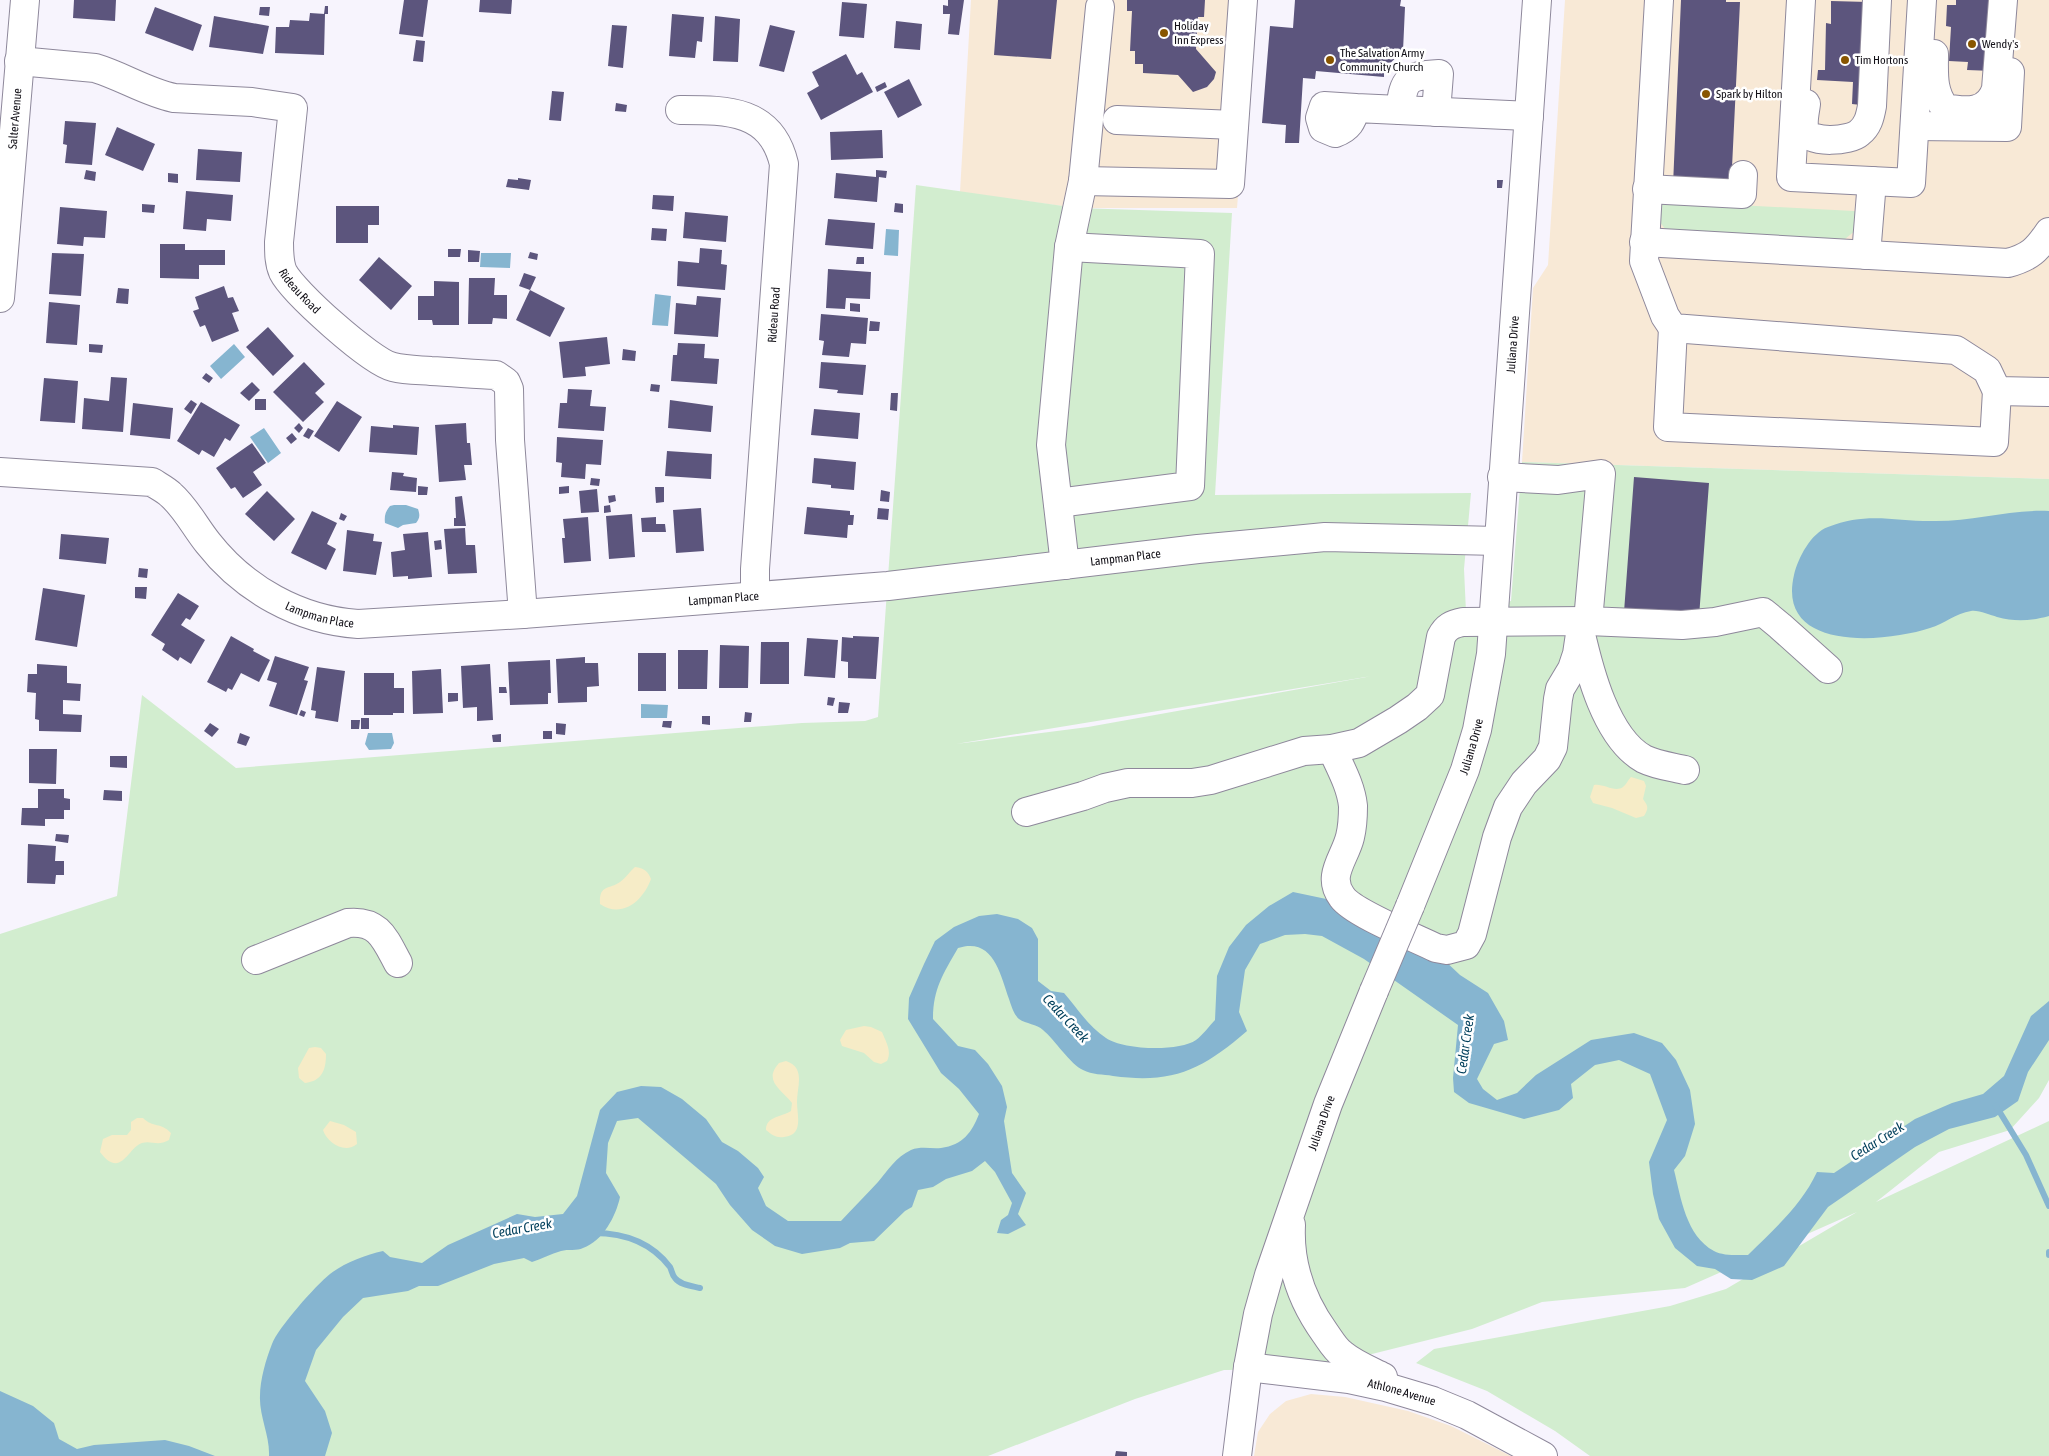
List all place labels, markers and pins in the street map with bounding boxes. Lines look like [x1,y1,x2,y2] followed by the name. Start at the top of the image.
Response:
[1174,19,1223,47] place label: Holiday Inn Express
[1158,27,1170,39] marker: Holiday Inn Express
[1982,37,2018,51] place label: Wendy's
[1966,38,1978,50] marker: Wendy's
[1340,46,1424,74] place label: The Salvation Army Community Church
[1855,53,1908,67] place label: Tim Hortons
[1324,54,1336,66] marker: The Salvation Army Community Church
[1839,54,1851,66] marker: Tim Hortons
[1716,87,1783,101] place label: Spark by Hilton
[1700,88,1712,100] marker: Spark by Hilton

